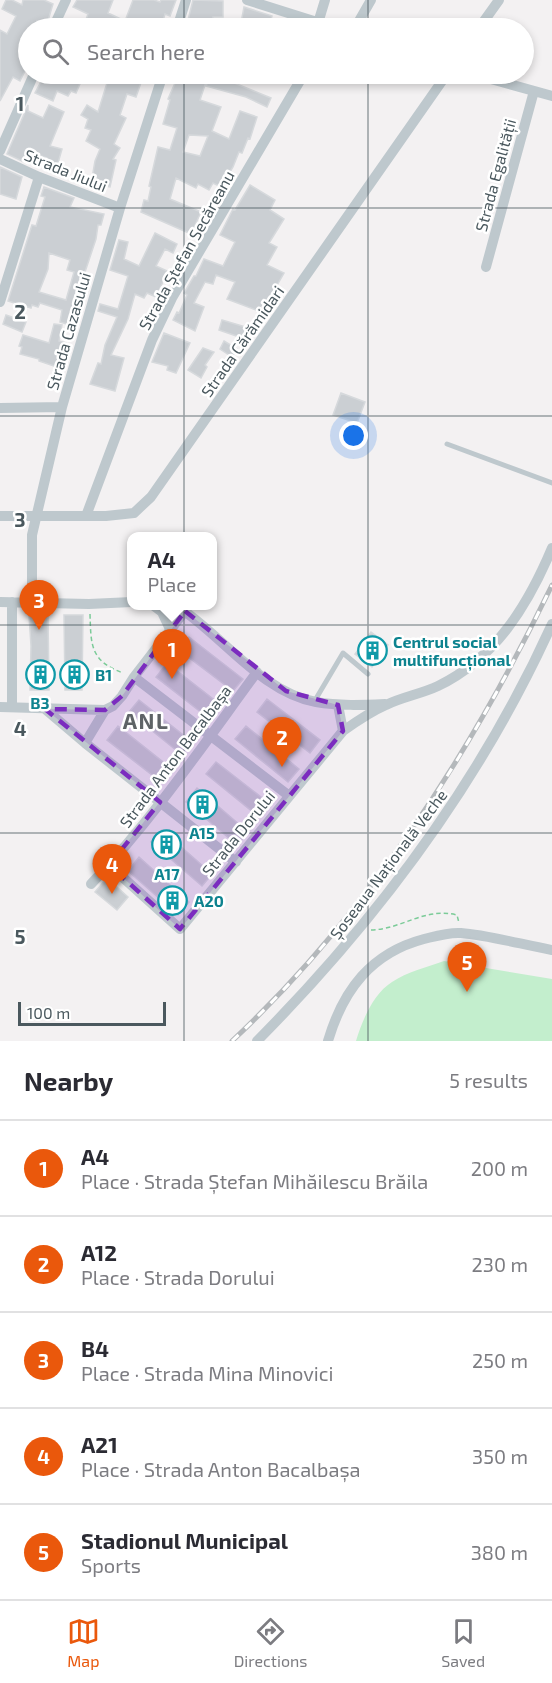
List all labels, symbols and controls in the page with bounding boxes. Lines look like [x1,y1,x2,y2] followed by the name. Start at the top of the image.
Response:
[18,18,534,84] search box
[39,35,72,68] icon: search
[87,38,205,64] text: Search here
[16,91,24,115] text: 1
[471,117,521,234] street label: Strada Egalității
[22,145,110,195] street label: Strada Jiului
[134,167,239,334] street label: Strada Ștefan Secăreanu
[42,270,94,392] street label: Strada Cazasului
[197,282,287,400] street label: Strada Cărămidari
[14,299,26,323] text: 2
[339,421,368,450] your location
[14,507,26,531] text: 3
[127,532,217,610] popup
[147,546,176,572] text: A4
[147,572,197,596] text: Place
[20,580,58,630] pin: 3
[152,630,192,679] pin: 1
[393,632,511,671] place label: Centrul social multifuncțional
[356,634,388,666] building icon: Centrul social multifuncțional
[24,658,56,690] building icon: B3
[58,658,90,690] building icon: B1
[95,665,112,684] place label: B1
[115,681,236,832] street label: Strada Anton Bacalbașa
[30,693,50,712] place label: B3
[123,707,169,733] district label: ANL
[14,716,27,740] text: 4
[262,718,302,767] pin: 2
[325,785,452,944] street label: Șoseaua Națională Veche
[198,786,278,880] street label: Strada Dorului
[186,788,218,820] building icon: A15
[189,823,215,842] place label: A15
[151,829,183,861] building icon: A17
[92,844,132,894] pin: 4
[154,864,180,883] place label: A17
[157,884,189,916] building icon: A20
[194,891,224,910] place label: A20
[14,924,26,948] text: 5
[448,942,486,992] pin: 5
[18,999,166,1026] scale bar
[27,1003,70,1022] text: 100 m
[24,1065,113,1096] text: Nearby
[449,1068,528,1092] text: 5 results
[81,1143,109,1169] text: A4
[39,1156,48,1180] text: 1
[471,1156,528,1180] text: 200 m
[81,1169,428,1193] text: Place · Strada Ștefan Mihăilescu Brăila
[81,1239,117,1265] text: A12
[38,1252,49,1276] text: 2
[472,1252,528,1276] text: 230 m
[81,1265,275,1289] text: Place · Strada Dorului
[81,1335,109,1361] text: B4
[38,1348,49,1372] text: 3
[472,1348,528,1372] text: 250 m
[81,1361,334,1385] text: Place · Strada Mina Minovici
[81,1431,118,1457] text: A21
[37,1444,50,1468] text: 4
[472,1444,528,1468] text: 350 m
[81,1457,361,1481] text: Place · Strada Anton Bacalbașa
[81,1527,288,1553] text: Stadionul Municipal
[38,1540,49,1564] text: 5
[471,1540,528,1564] text: 380 m
[81,1553,141,1577] text: Sports
[67,1615,100,1670] tab: Map
[234,1615,307,1670] tab: Directions
[441,1615,485,1670] tab: Saved

